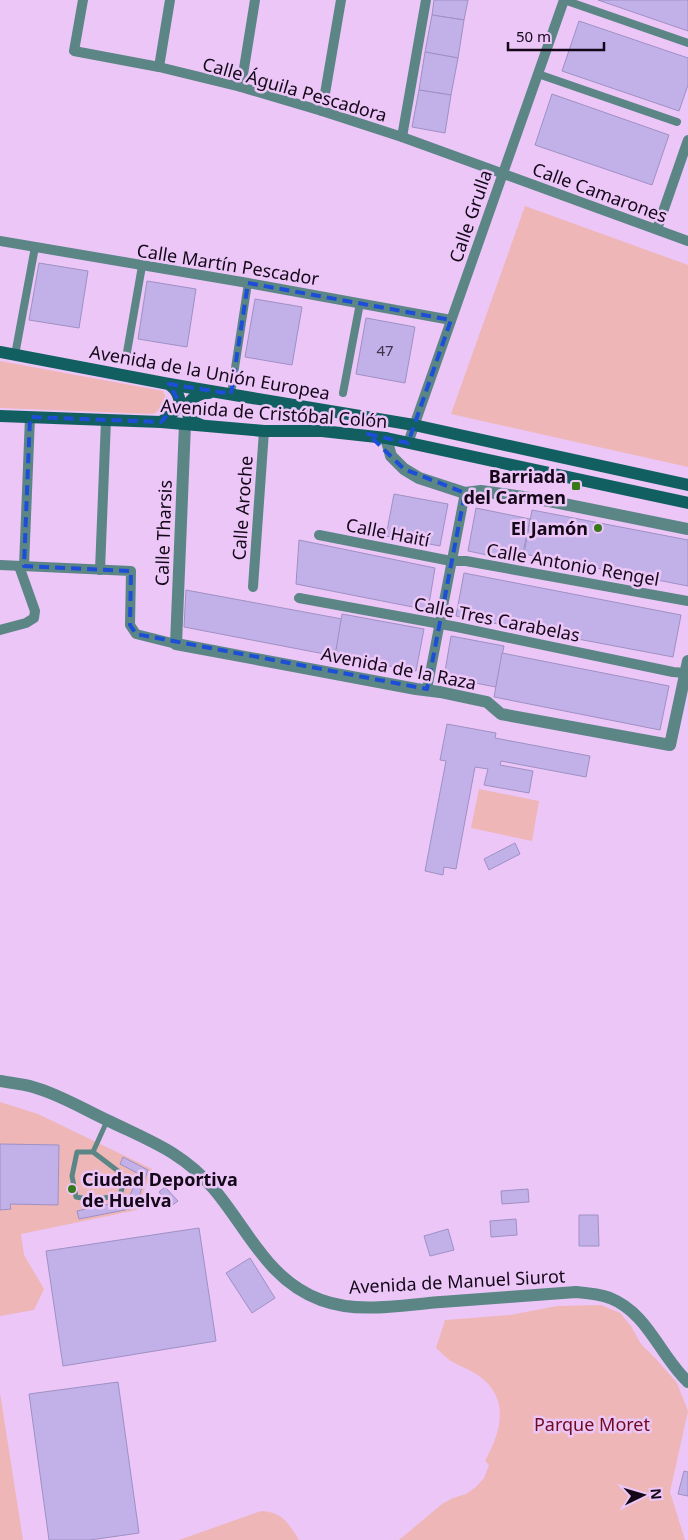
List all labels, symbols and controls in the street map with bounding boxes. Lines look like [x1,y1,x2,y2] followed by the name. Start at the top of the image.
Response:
[508,20,604,52] scale bar
[516,26,551,46] text: 50 m
[200,51,390,127] street label: Calle Águila Pescadora
[529,156,671,228] street label: Calle Camarones
[443,166,497,266] street label: Calle Grulla
[135,238,321,290] street label: Calle Martín Pescador
[88,339,332,405] street label: Avenida de la Unión Europea
[376,340,394,360] house number: 47
[160,393,388,433] street label: Avenida de Cristóbal Colón
[226,455,258,561] street label: Calle Aroche
[463,464,566,509] place label: Barriada del Carmen
[149,480,177,586] street label: Calle Tharsis
[570,480,582,492] marker: Barriada del Carmen
[344,512,432,552] street label: Calle Haití
[511,516,588,540] place label: El Jamón
[592,522,604,534] marker: El Jamón
[485,537,661,591] street label: Calle Antonio Rengel
[412,591,582,647] street label: Calle Tres Carabelas
[319,641,479,695] street label: Avenida de la Raza
[82,1167,238,1212] place label: Ciudad Deportiva de Huelva
[66,1183,78,1195] marker: Ciudad Deportiva de Huelva
[348,1263,566,1299] street label: Avenida de Manuel Siurot
[534,1412,651,1436] park label: Parque Moret
[618,1470,668,1520] north arrow
[646,1487,666,1500] text: N

